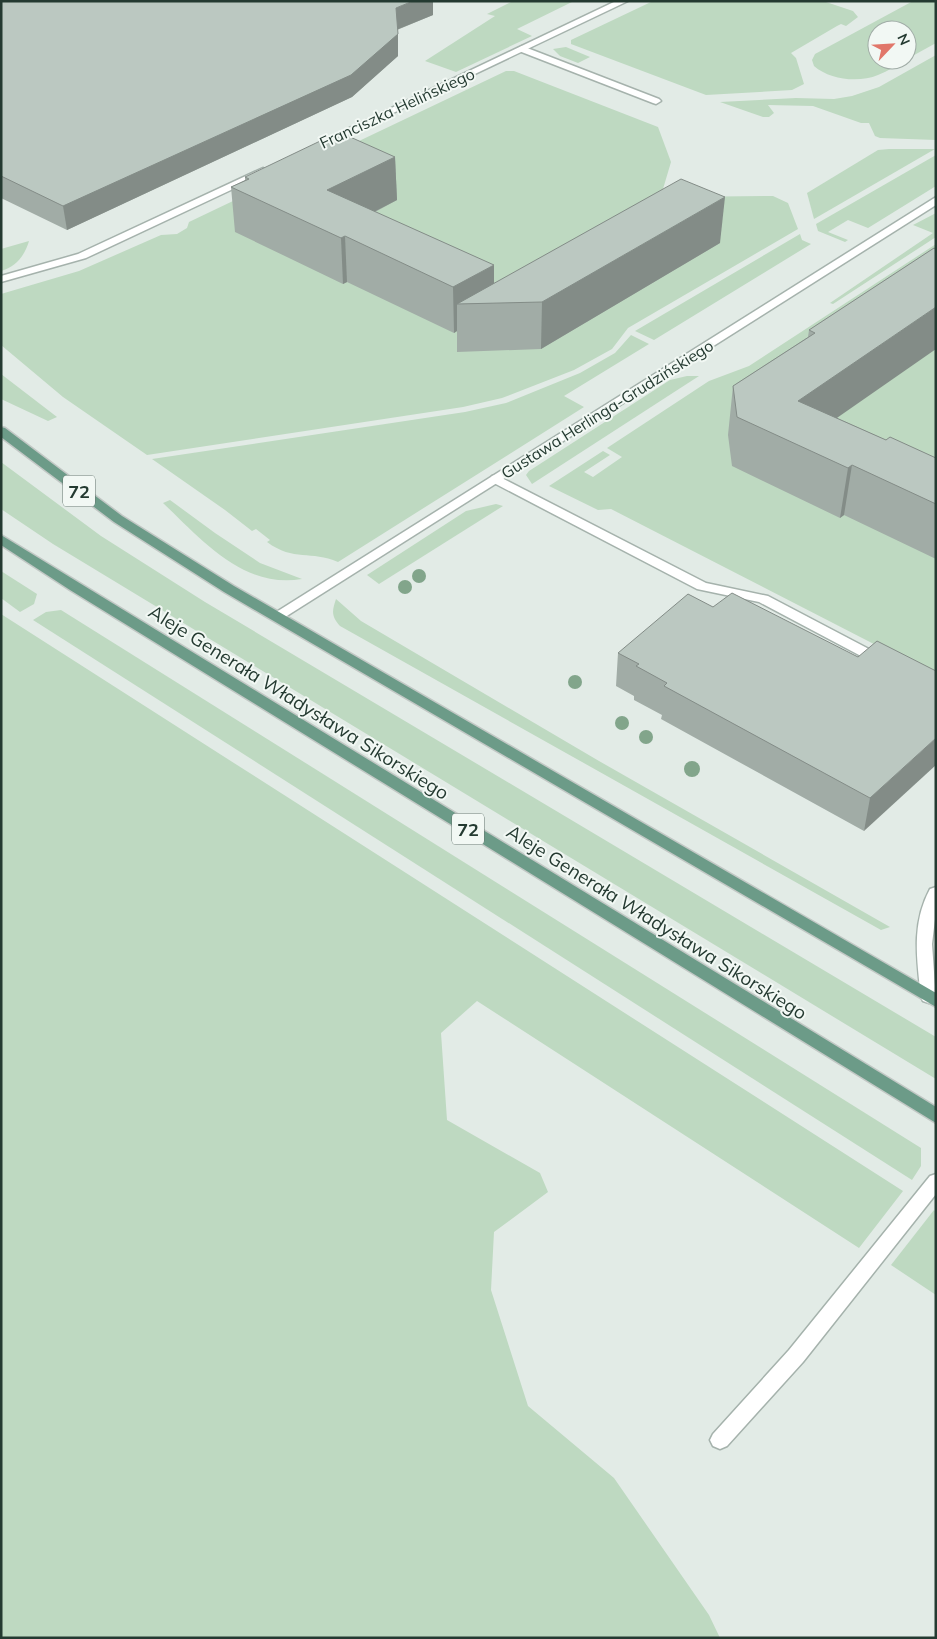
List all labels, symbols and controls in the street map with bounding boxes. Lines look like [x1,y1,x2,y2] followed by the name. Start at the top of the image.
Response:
[867,20,917,70] north arrow
[893,31,914,48] text: N
[316,63,478,153] street label: Franciszka Helińskiego
[497,335,717,483] street label: Gustawa Herlinga-Grudzińskiego
[63,476,95,506] road number: 72
[144,599,454,805] street label: Aleje Generała Władysława Sikorskiego
[452,814,484,844] road number: 72
[502,819,812,1025] street label: Aleje Generała Władysława Sikorskiego

